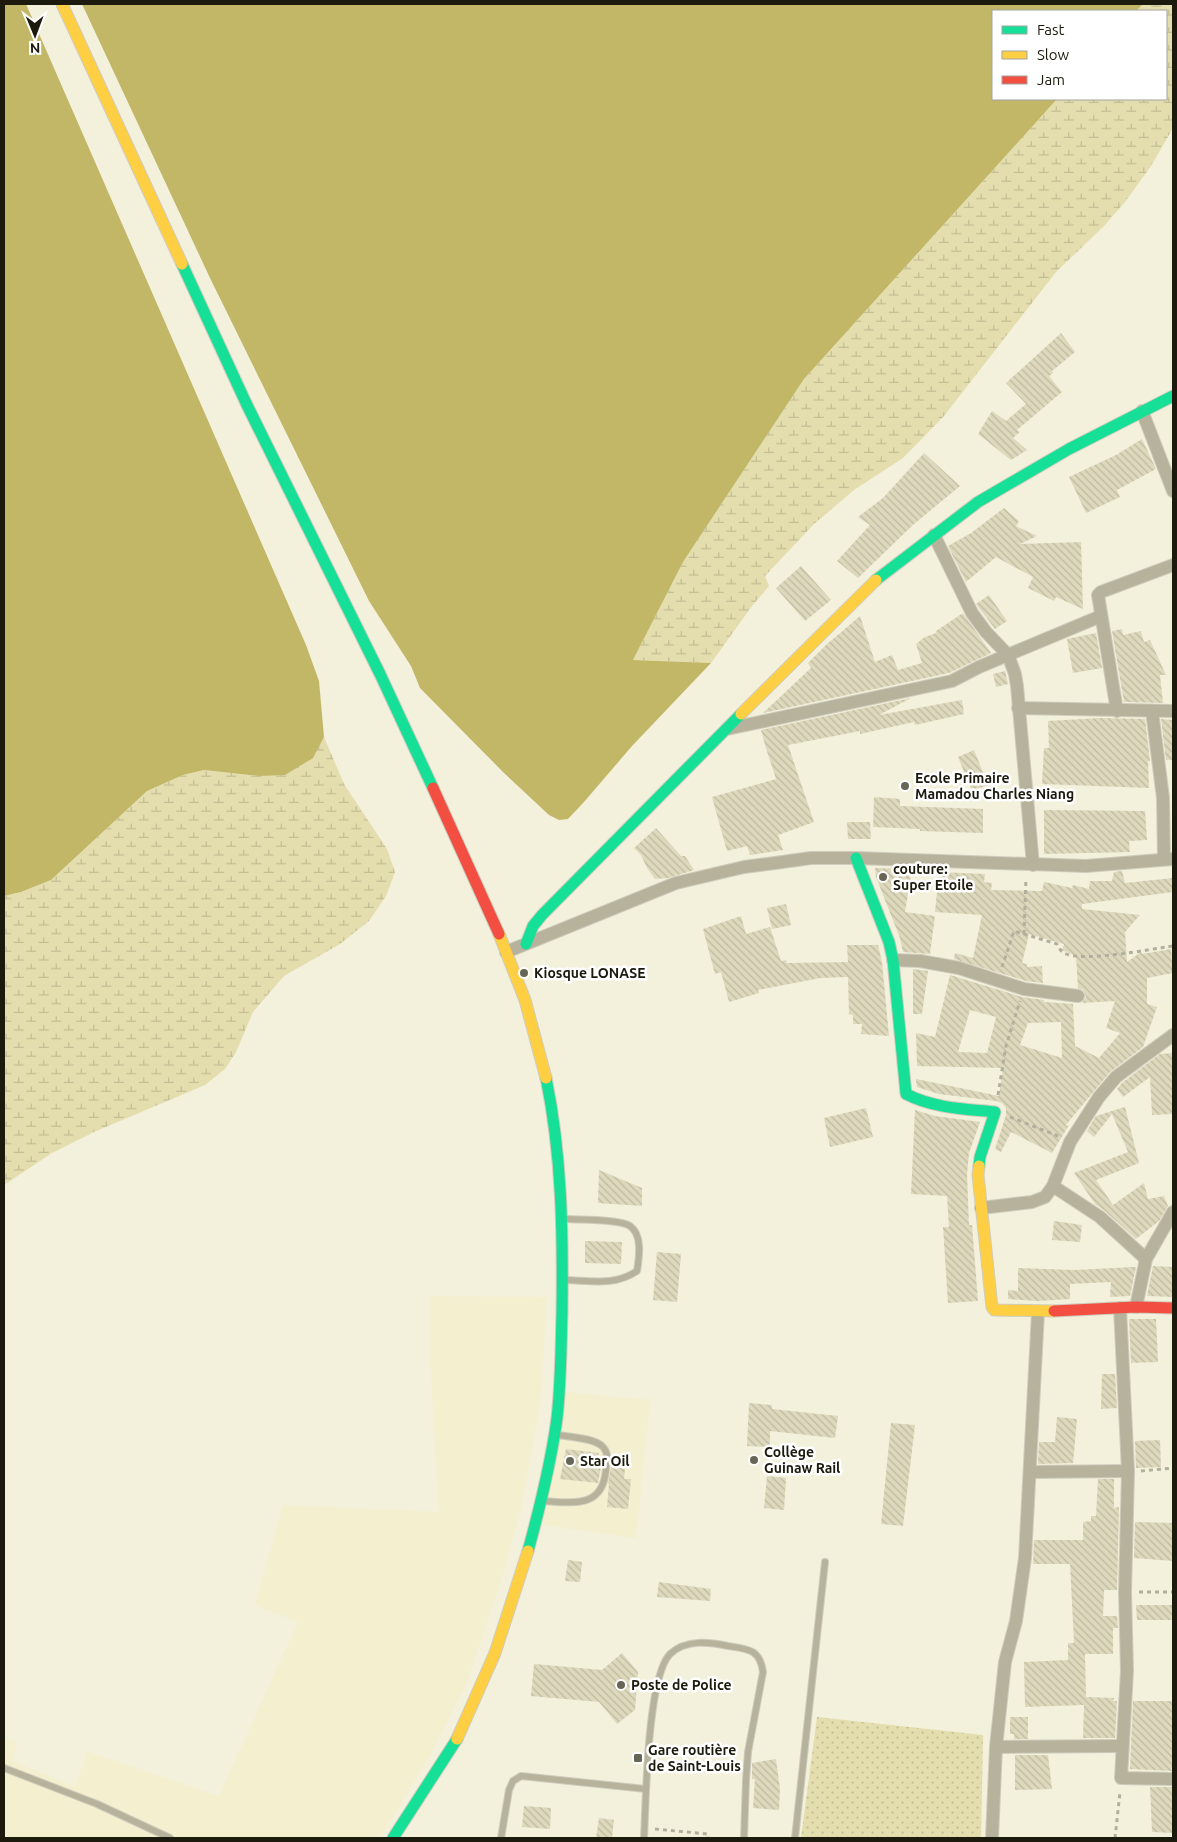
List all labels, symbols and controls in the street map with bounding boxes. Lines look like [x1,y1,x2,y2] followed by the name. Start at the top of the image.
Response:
[10,10,60,60] north arrow
[992,10,1167,100] legend
[1037,21,1065,38] text: Fast
[30,40,41,56] text: N
[1037,46,1070,63] text: Slow
[1037,71,1065,88] text: Jam
[915,770,1074,802] place label: Ecole Primaire Mamadou Charles Niang
[899,780,911,792] marker: Ecole Primaire Mamadou Charles Niang
[893,861,973,893] place label: couture: Super Etoile
[877,871,889,883] marker: couture: Super Etoile
[534,965,646,981] place label: Kiosque LONASE
[518,967,530,979] marker: Kiosque LONASE
[764,1444,840,1476] place label: Collège Guinaw Rail
[580,1453,630,1469] place label: Star Oil
[748,1454,760,1466] marker: Collège Guinaw Rail
[564,1455,576,1467] marker: Star Oil
[631,1677,732,1693] place label: Poste de Police
[615,1679,627,1691] marker: Poste de Police
[648,1742,741,1774] place label: Gare routière de Saint-Louis
[632,1752,644,1764] marker: Gare routière de Saint-Louis

